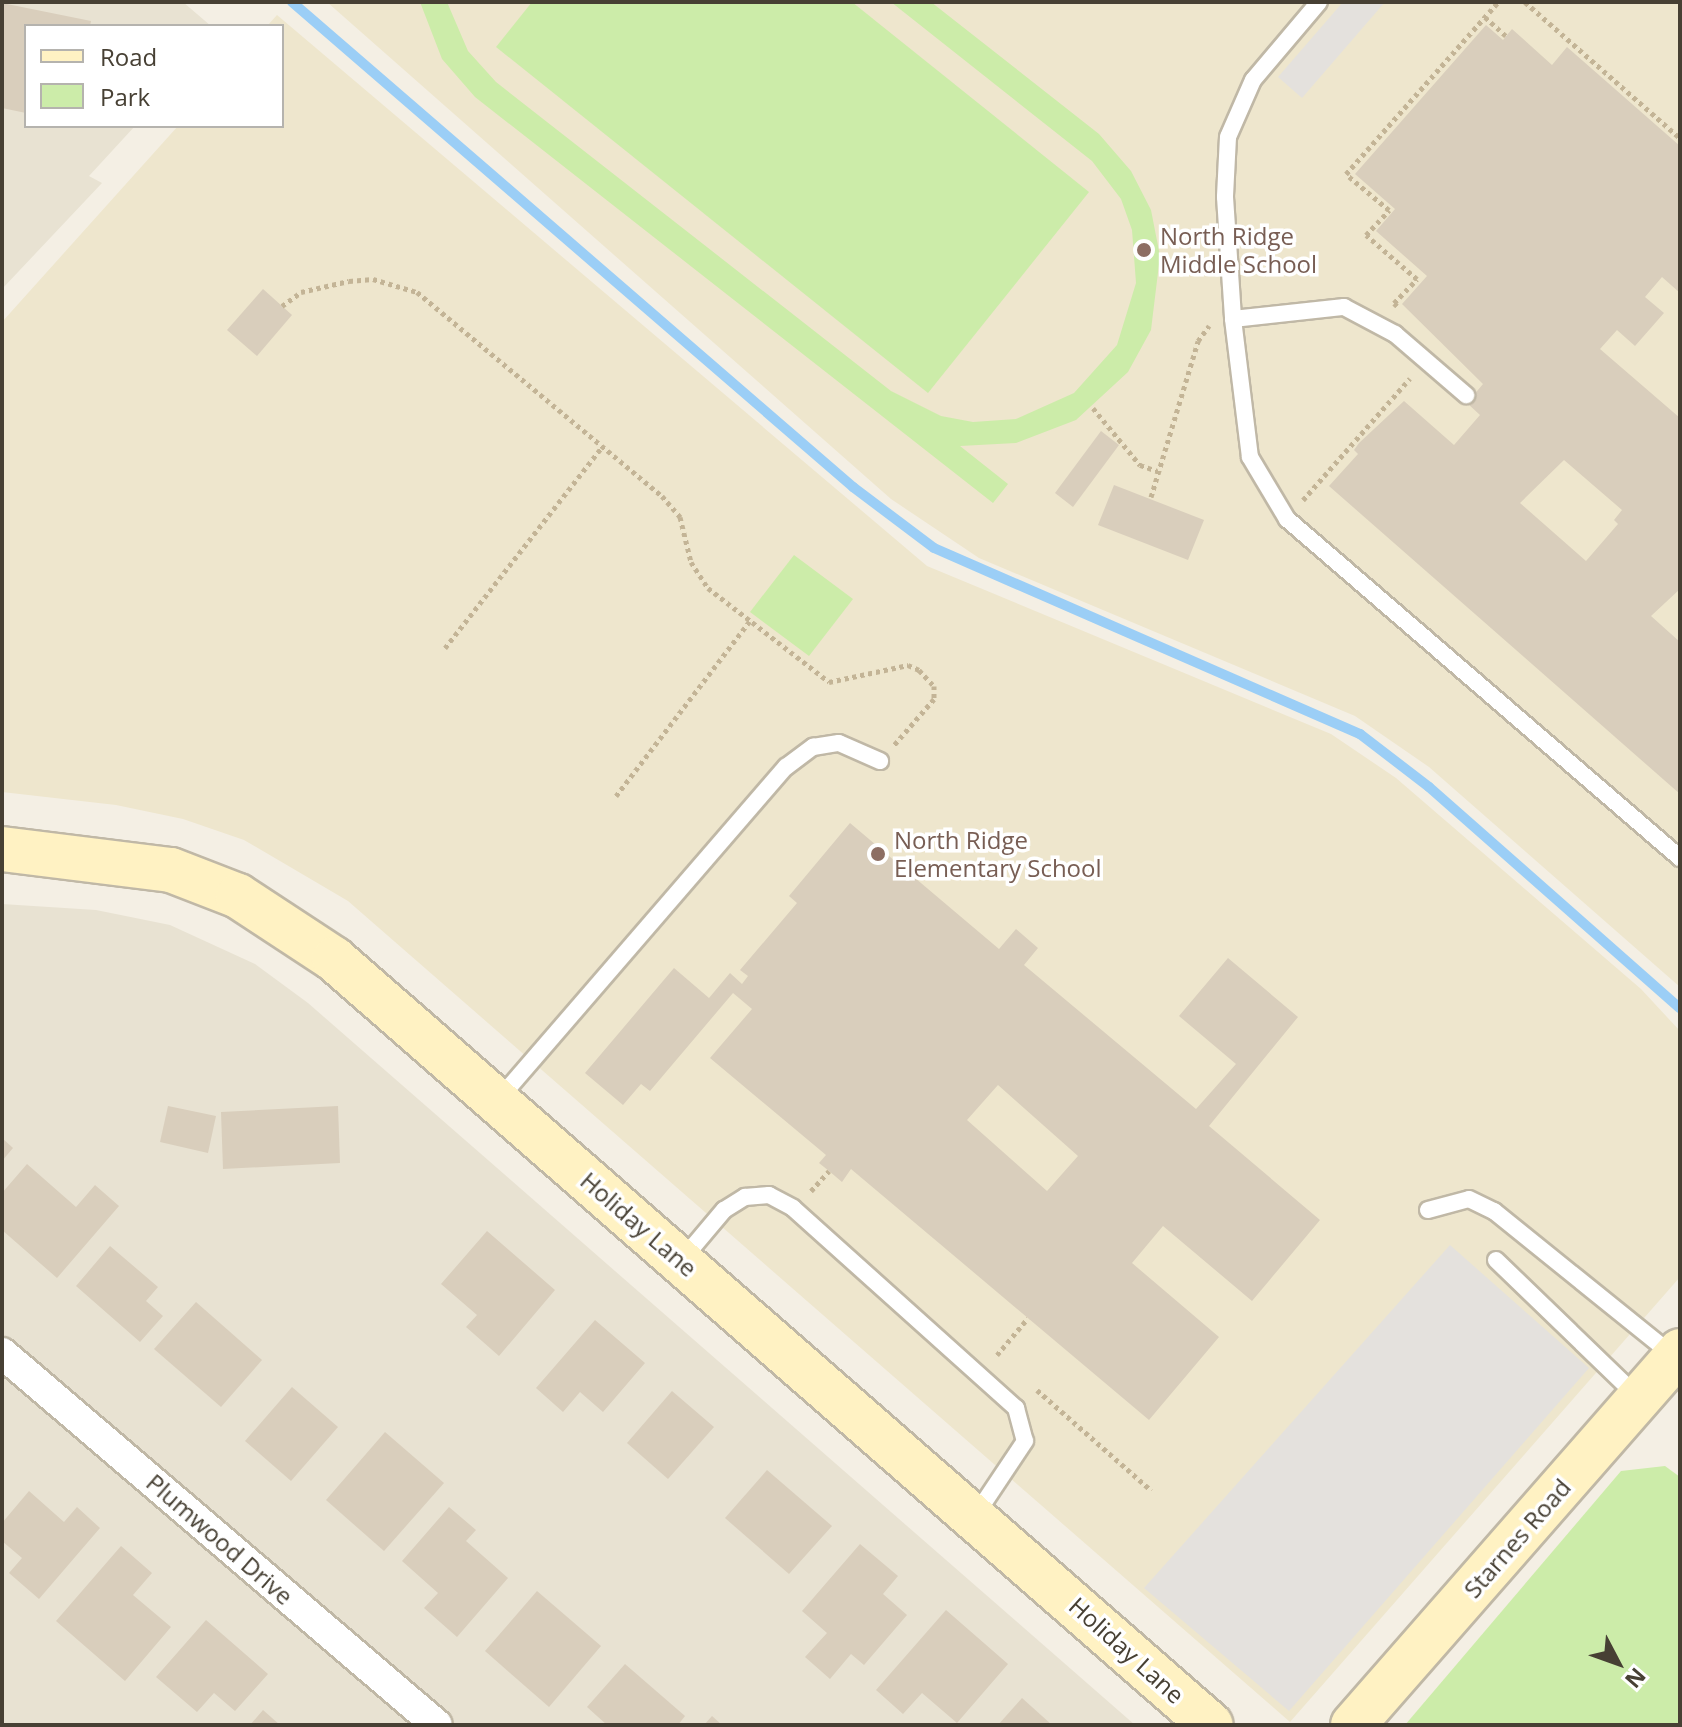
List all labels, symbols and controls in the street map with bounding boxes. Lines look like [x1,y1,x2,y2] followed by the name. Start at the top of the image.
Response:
[24,24,284,128] legend
[100,40,157,73] text: Road
[100,80,150,113] text: Park
[1160,222,1317,278] place label: North Ridge Middle School
[1135,241,1153,259] marker: North Ridge Middle School
[894,826,1102,882] place label: North Ridge Elementary School
[869,845,887,863] marker: North Ridge Elementary School
[575,1166,703,1282] street label: Holiday Lane
[141,1468,299,1610] street label: Plumwood Drive
[1458,1473,1576,1603] street label: Starnes Road
[1064,1591,1190,1709] street label: Holiday Lane
[1578,1623,1658,1703] north arrow
[1619,1662,1653,1695] text: N

